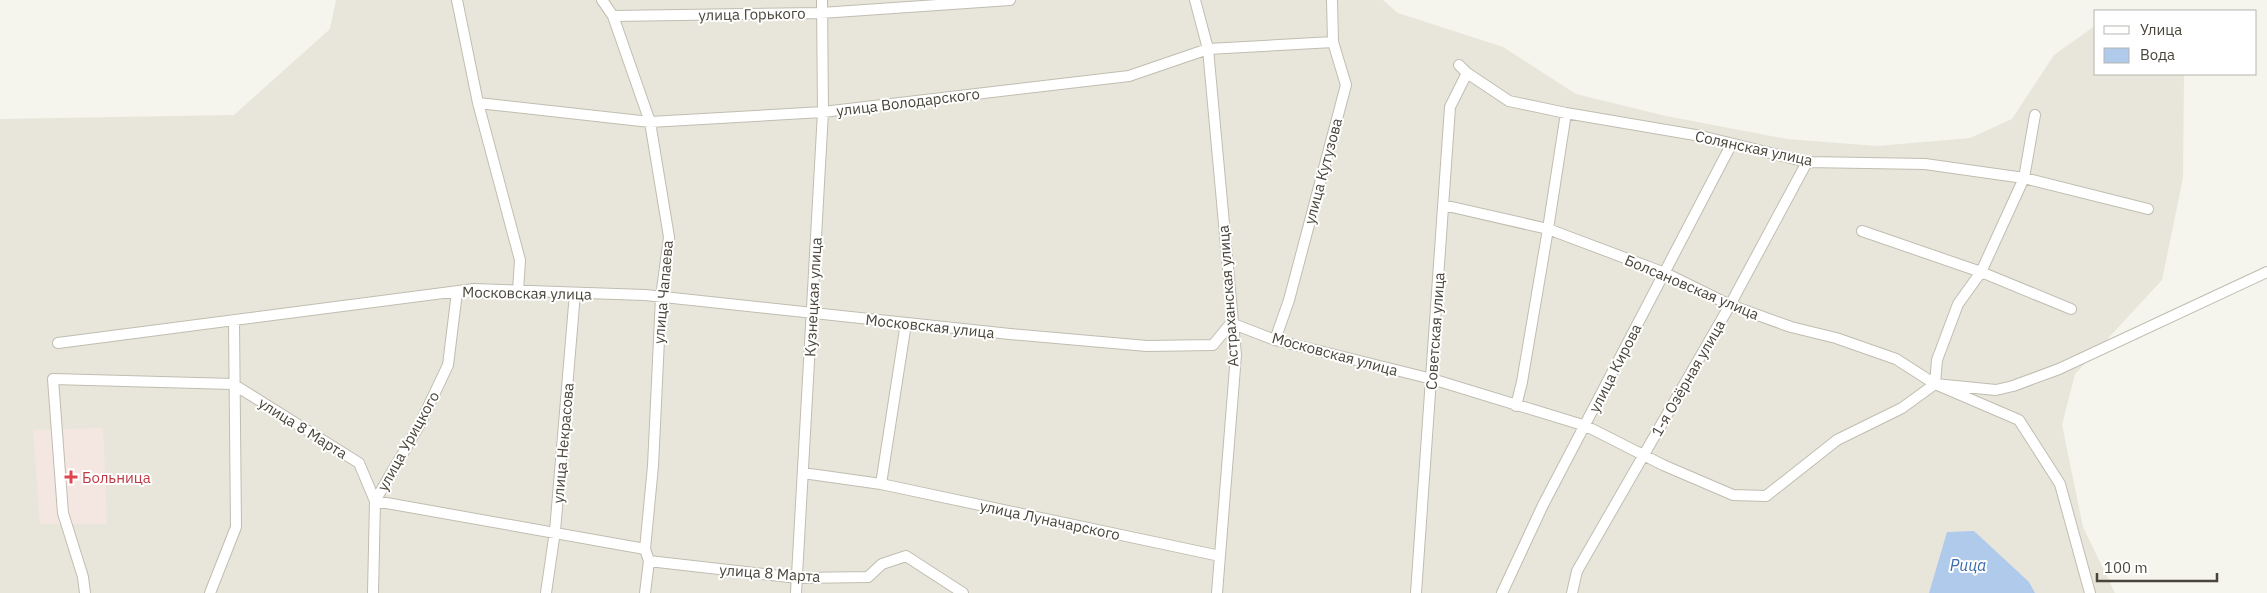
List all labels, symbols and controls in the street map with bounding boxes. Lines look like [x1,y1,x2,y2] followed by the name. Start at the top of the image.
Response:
[698,4,806,24] street label: улица Горького
[2094,10,2257,75] legend
[2140,20,2182,39] text: Улица
[2140,45,2175,64] text: Вода
[835,84,981,120] street label: улица Володарского
[1300,116,1346,226] street label: улица Кутузова
[1693,126,1815,170] street label: Солянская улица
[1214,224,1242,368] street label: Астраханская улица
[800,237,826,357] street label: Кузнецкая улица
[649,239,677,345] street label: улица Чапаева
[1622,250,1762,324] street label: Болсановская улица
[1421,272,1449,390] street label: Советская улица
[462,282,592,304] street label: Московская улица
[865,310,995,342] street label: Московская улица
[1647,316,1729,440] street label: 1-я Озёрная улица
[1584,320,1646,416] street label: улица Кирова
[1270,328,1400,380] street label: Московская улица
[548,382,578,504] street label: улица Некрасова
[373,388,443,494] street label: улица Урицкого
[255,393,351,463] street label: улица 8 Марта
[82,468,151,487] place label: Больница
[64,470,78,484] marker: Больница
[978,496,1122,544] street label: улица Луначарского
[2097,550,2217,582] scale bar
[1950,555,1986,575] water label: Рица
[2104,558,2148,577] text: 100 m
[719,560,821,586] street label: улица 8 Марта

